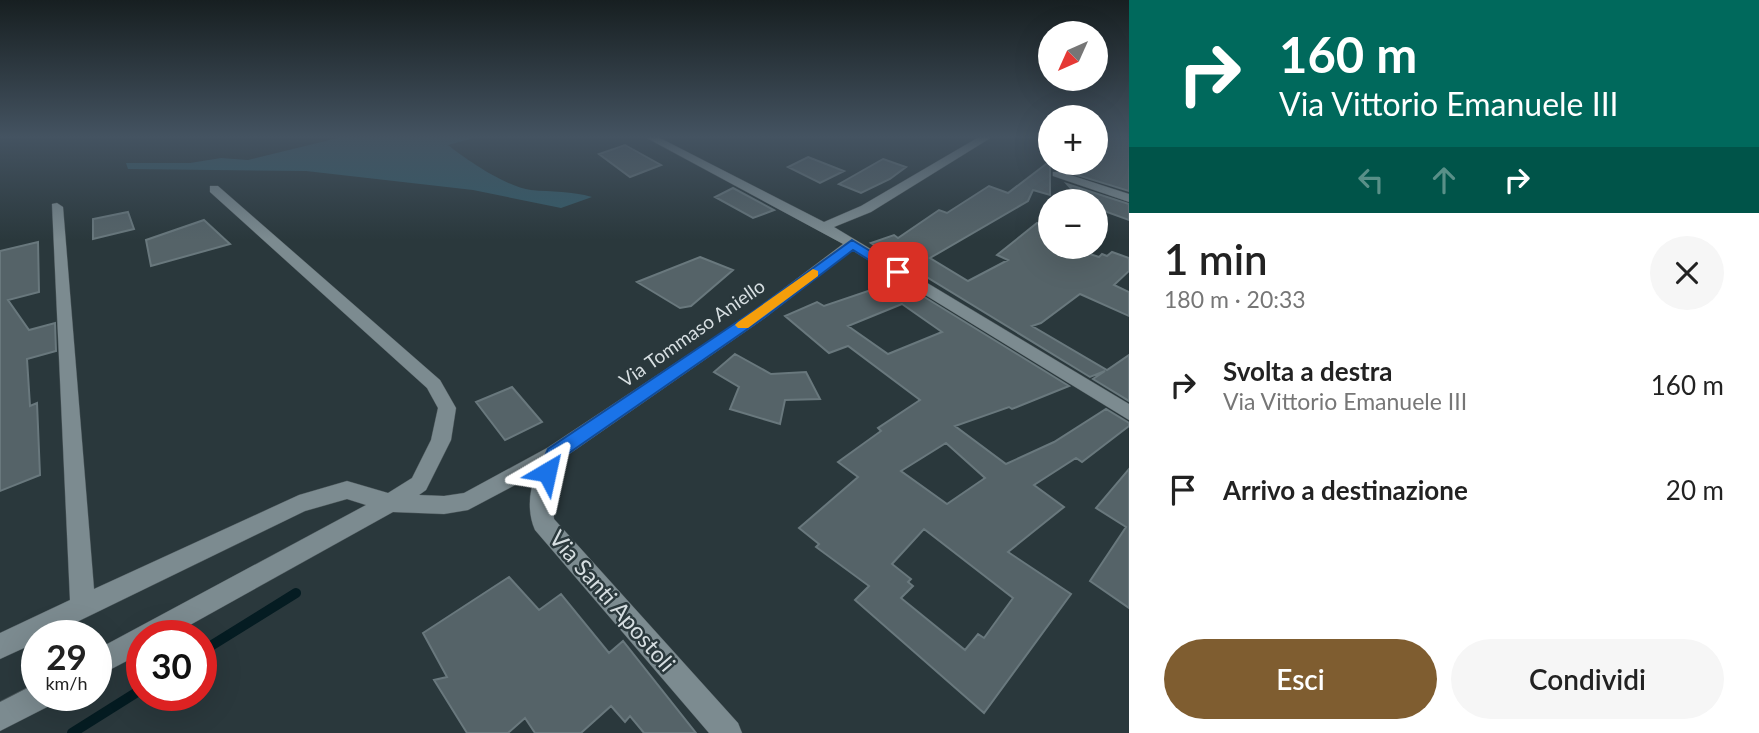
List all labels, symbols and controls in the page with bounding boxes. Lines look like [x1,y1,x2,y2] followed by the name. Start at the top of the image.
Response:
[1038,21,1108,91] north arrow
[1038,21,1108,259] map controls
[1279,25,1417,83] text: 160 m
[1164,28,1255,119] icon: right
[1279,84,1619,123] text: Via Vittorio Emanuele III
[1038,105,1108,175] button: +
[1352,161,1390,199] icon: left
[1425,161,1463,199] icon: ahead
[1498,161,1536,199] icon: right
[1038,189,1108,259] button: −
[1164,234,1268,284] text: 1 min
[1650,236,1724,310] button: close
[868,242,928,302] pin
[879,253,917,291] icon: arrive
[614,274,769,391] street label: Via Tommaso Aniello
[1164,285,1306,313] text: 180 m · 20:33
[1223,355,1393,387] text: Svolta a destra
[1164,366,1202,404] icon: right
[1651,369,1724,401] text: 160 m
[1223,387,1467,415] text: Via Vittorio Emanuele III
[510,435,584,509] position arrow
[1164,471,1202,509] icon: arrive
[1223,474,1468,506] text: Arrivo a destinazione
[1666,474,1724,506] text: 20 m
[544,524,682,677] street label: Via Santi Apostoli
[126,620,217,711] speed limit sign: 30
[46,635,87,677] text: 29
[1164,639,1437,719] button: Esci
[1451,639,1724,719] button: Condividi
[45,672,88,694] text: km/h

